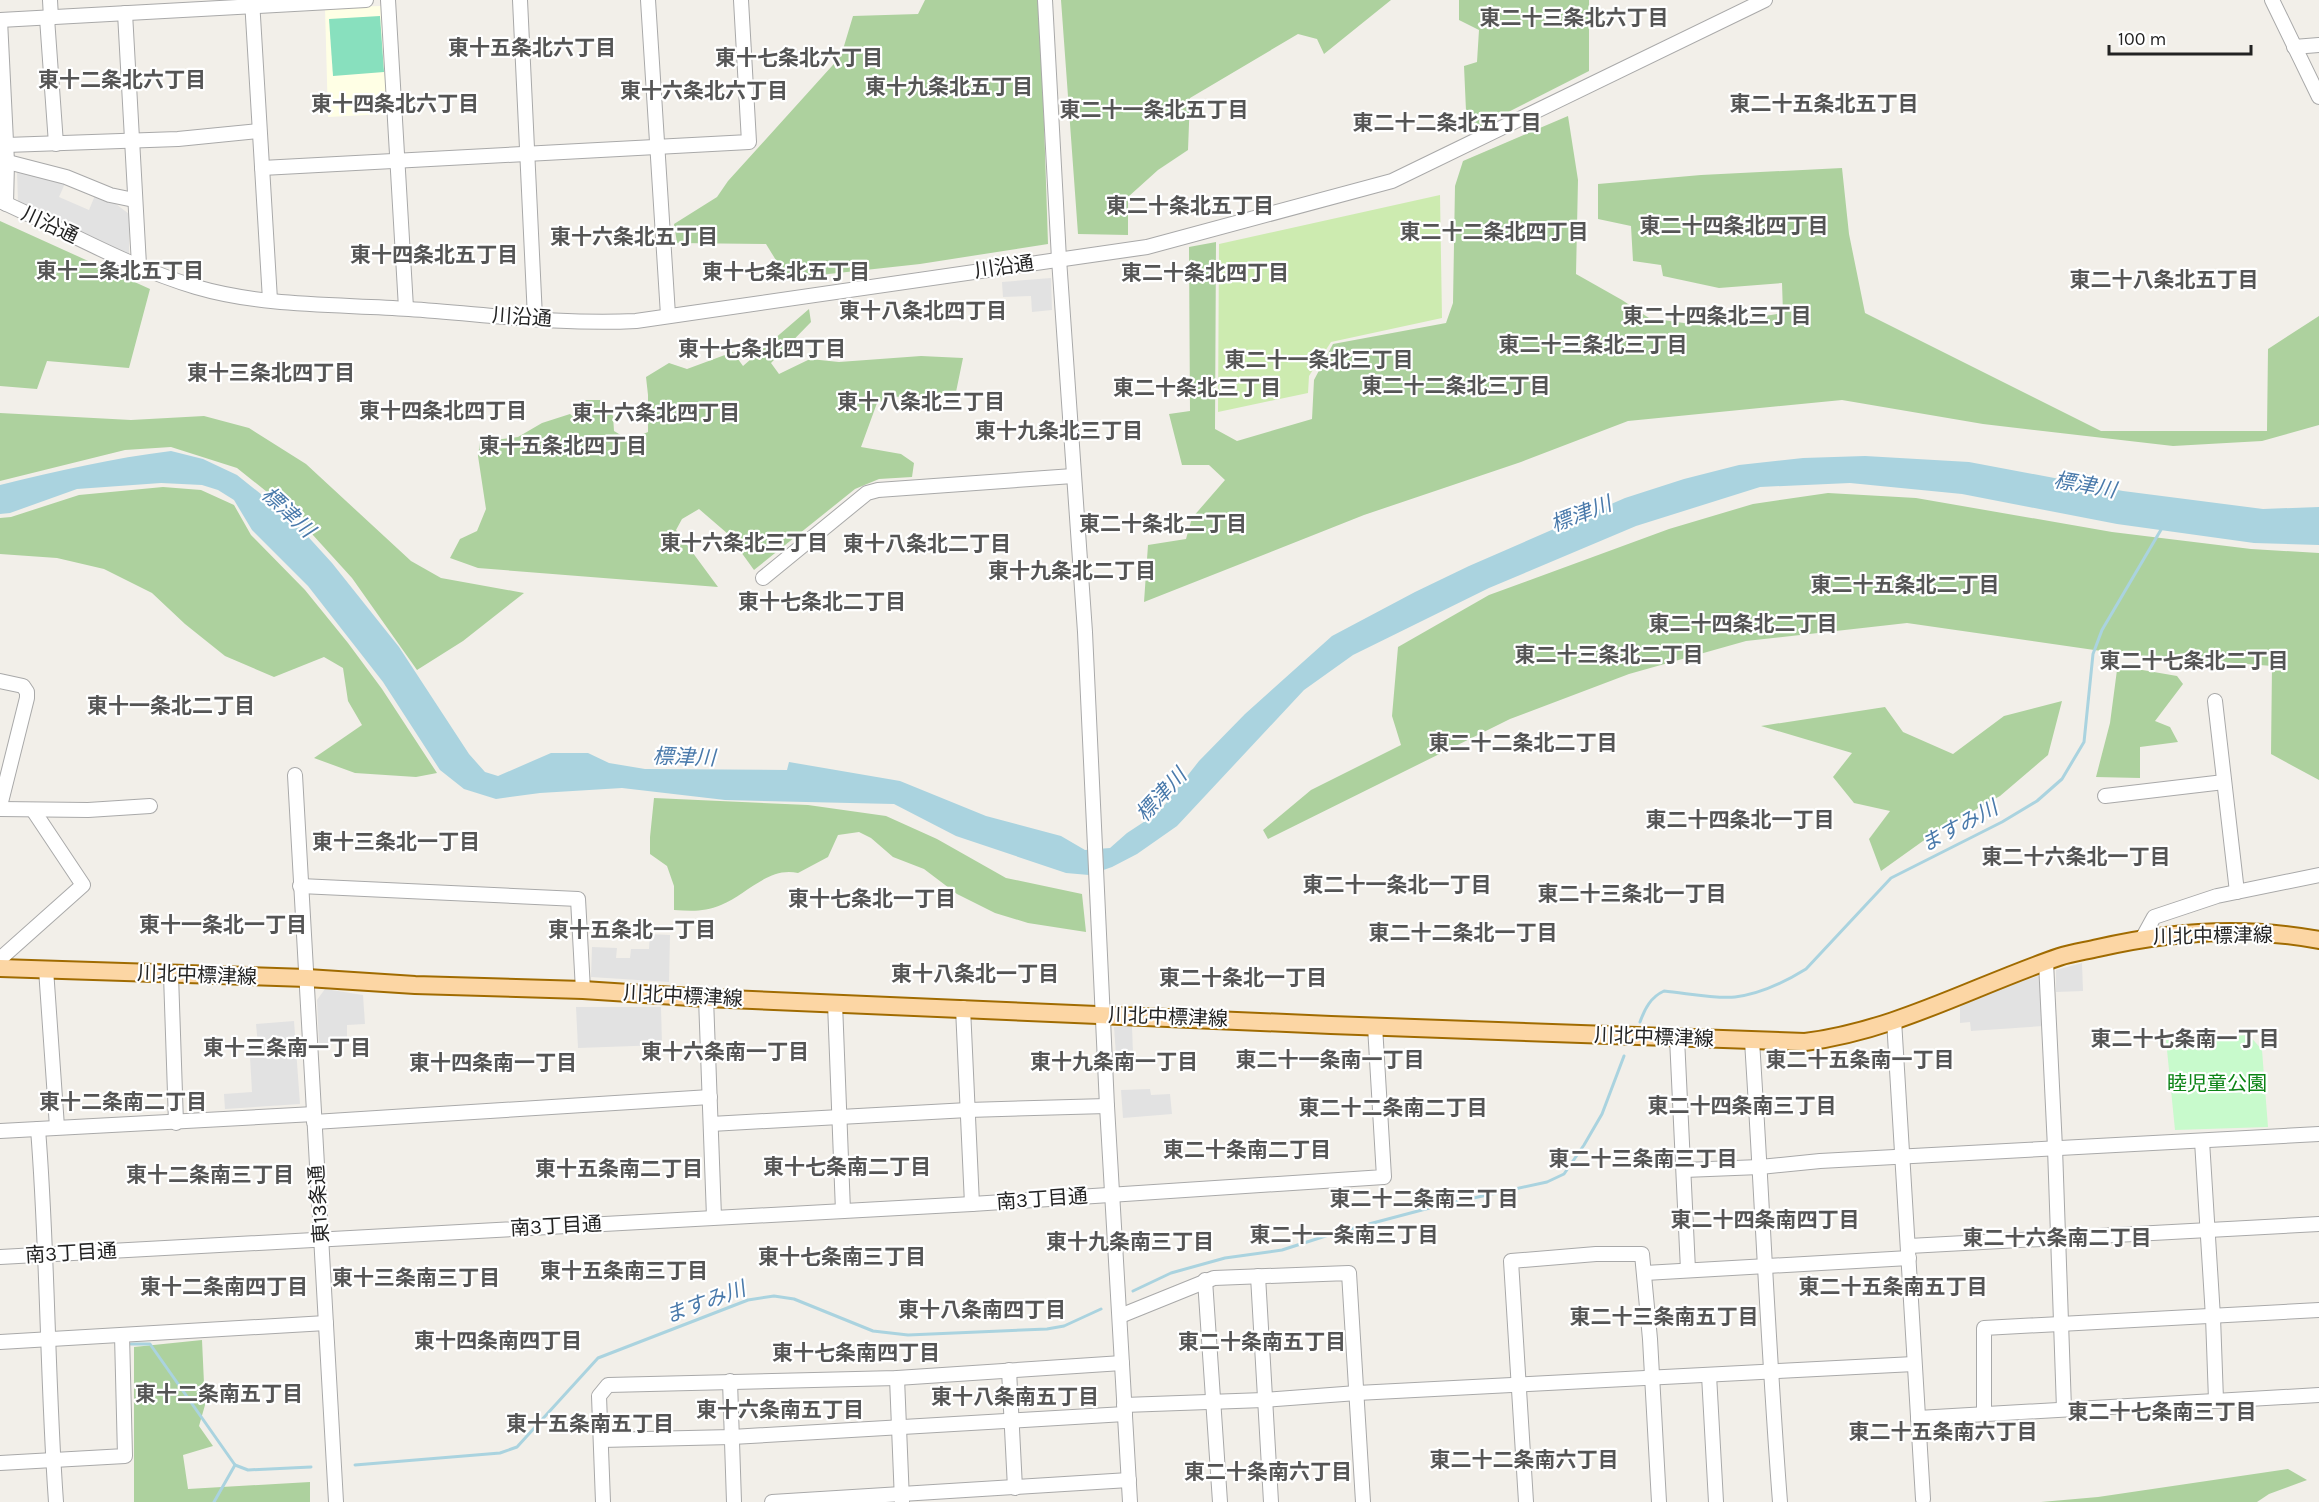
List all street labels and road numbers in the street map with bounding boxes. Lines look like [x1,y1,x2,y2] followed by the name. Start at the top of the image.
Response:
[18,202,82,248] street label: 川沿通
[973,251,1035,283] street label: 川沿通
[491,303,553,331] street label: 川沿通
[2153,923,2273,949] street label: 川北中標津線
[137,961,257,989] street label: 川北中標津線
[622,981,744,1011] street label: 川北中標津線
[1108,1003,1228,1031] street label: 川北中標津線
[1594,1023,1714,1051] street label: 川北中標津線
[305,1164,333,1244] street label: 東13条通
[995,1184,1089,1214] street label: 南3丁目通
[510,1212,602,1240] street label: 南3丁目通
[25,1239,117,1267] street label: 南3丁目通

